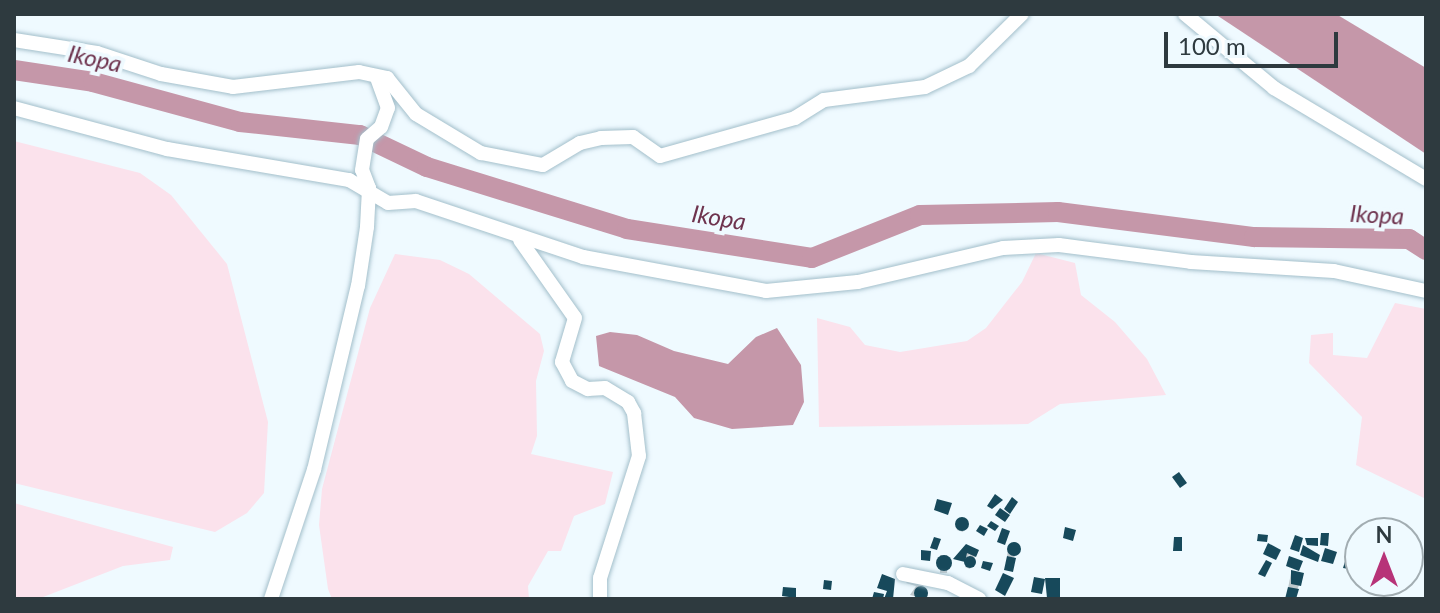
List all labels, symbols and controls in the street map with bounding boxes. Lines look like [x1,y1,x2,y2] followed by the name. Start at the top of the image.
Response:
[1168,16,1342,66] scale bar
[1178,31,1246,60] text: 100 m
[65,38,125,78] water label: Ikopa
[1349,198,1405,230] water label: Ikopa
[690,199,748,235] water label: Ikopa
[1344,517,1424,597] north arrow
[1376,521,1392,548] text: N

